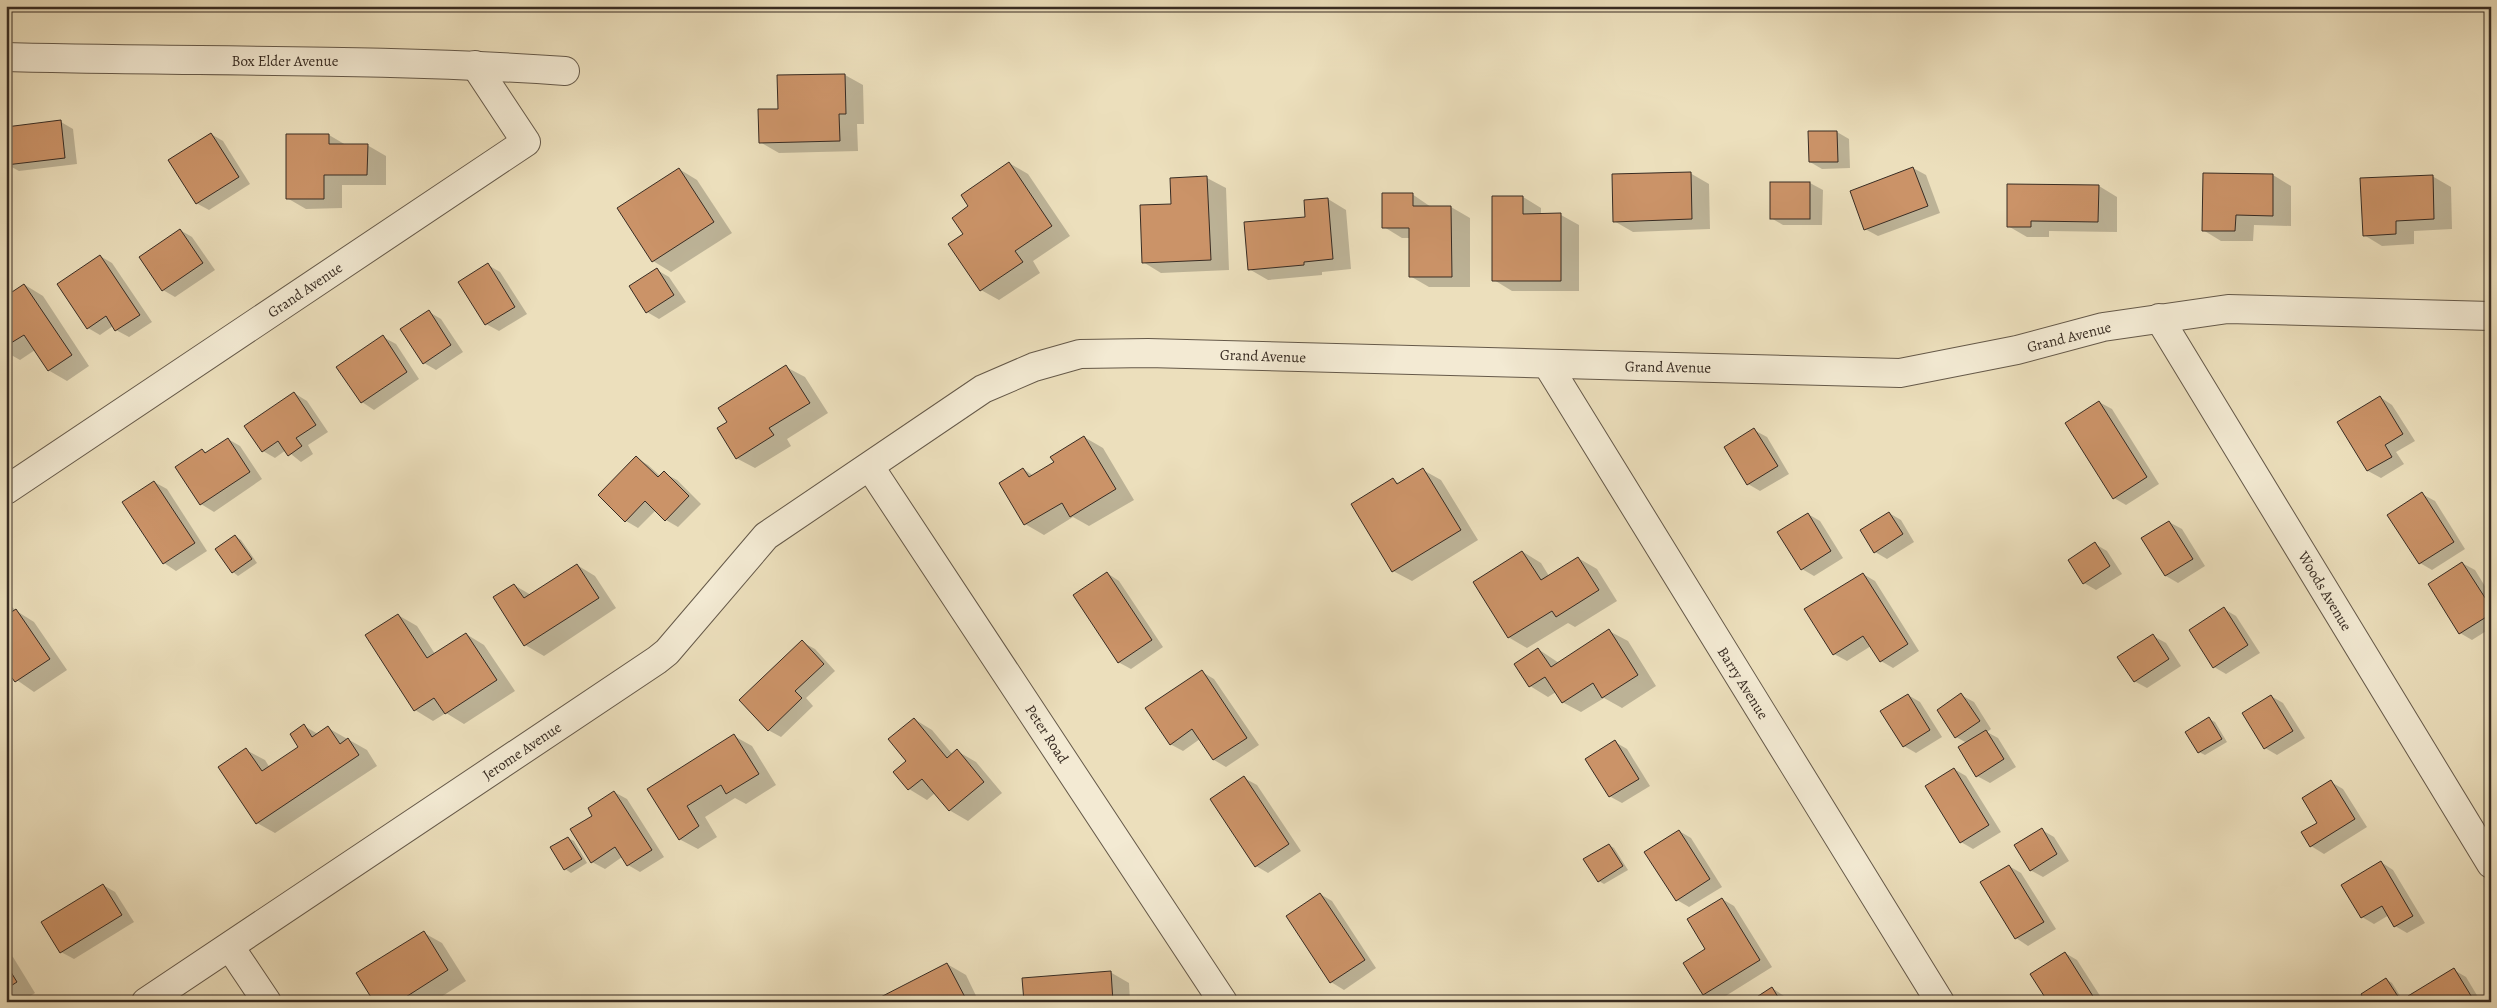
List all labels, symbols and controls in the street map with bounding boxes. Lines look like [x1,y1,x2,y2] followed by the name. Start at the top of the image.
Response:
[232,51,339,71] street label: Box Elder Avenue
[264,257,347,322] street label: Grand Avenue
[2025,317,2114,357] street label: Grand Avenue
[1220,345,1307,368] street label: Grand Avenue
[1625,356,1712,378] street label: Grand Avenue
[2293,547,2357,635] street label: Woods Avenue
[1713,643,1773,723] street label: Barry Avenue
[1021,701,1074,768] street label: Peter Road
[479,717,566,785] street label: Jerome Avenue

